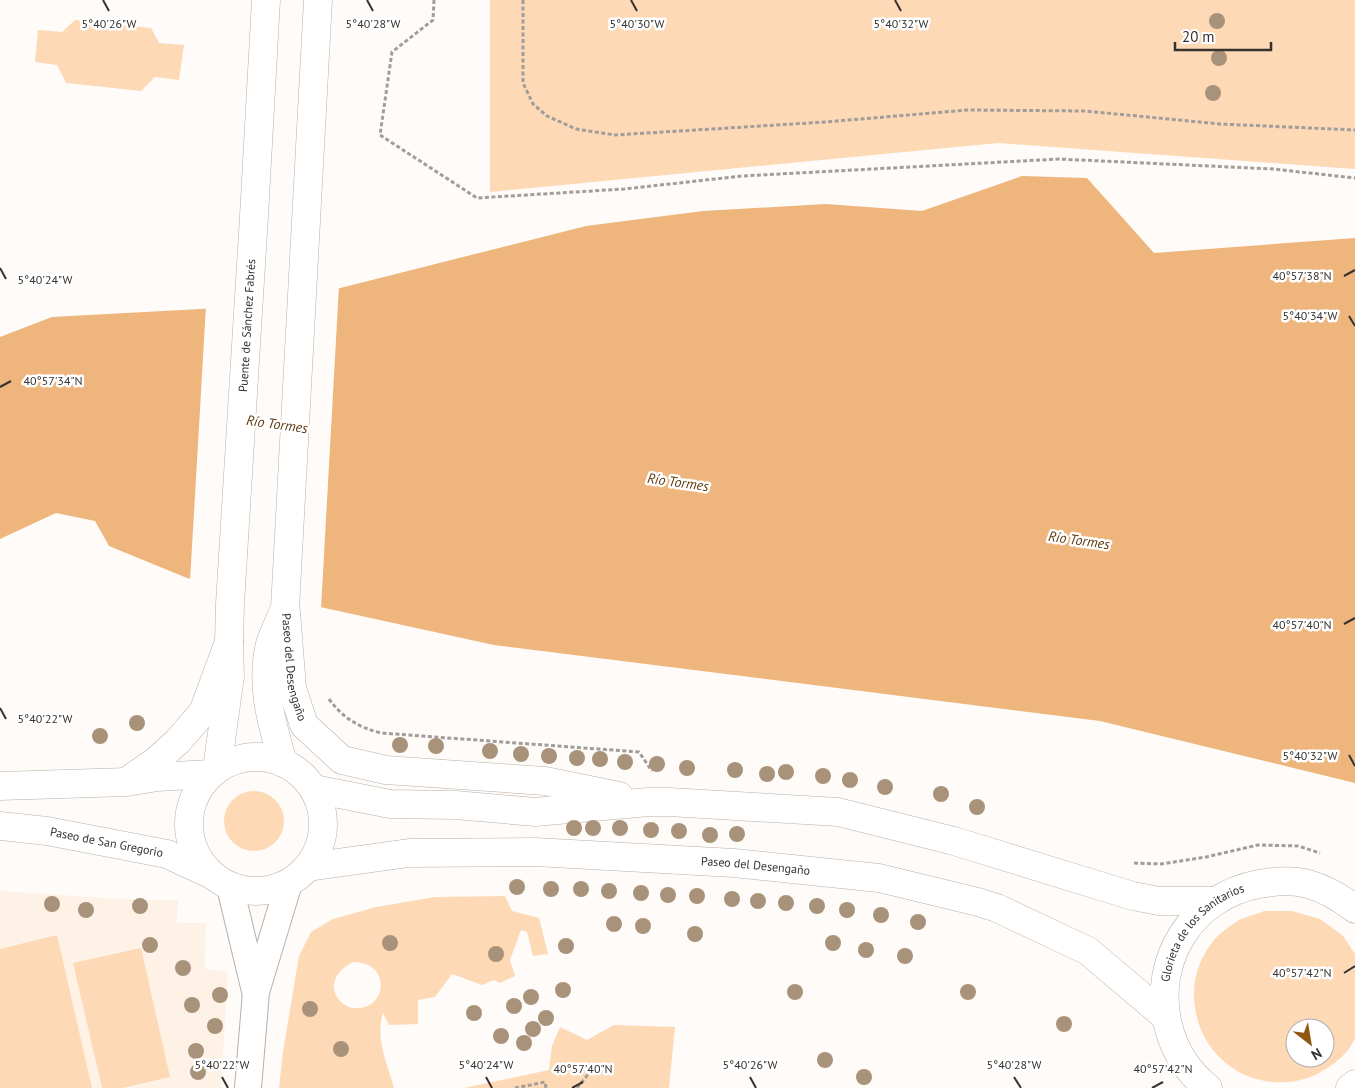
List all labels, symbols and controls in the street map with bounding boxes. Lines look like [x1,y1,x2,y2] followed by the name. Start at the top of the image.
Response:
[82,16,136,31] text: 5°40'26"W
[346,16,400,31] text: 5°40'28"W
[610,16,664,31] text: 5°40'30"W
[874,16,928,31] text: 5°40'32"W
[1175,20,1271,52] scale bar
[1182,27,1215,46] text: 20 m
[235,258,258,393] street label: Puente de Sánchez Fabrés
[1272,268,1332,283] text: 40°57'38"N
[18,272,72,287] text: 5°40'24"W
[1283,308,1337,323] text: 5°40'34"W
[23,373,83,388] text: 40°57'34"N
[245,411,309,437] water label: Río Tormes
[646,469,710,495] water label: Río Tormes
[1047,527,1111,553] water label: Río Tormes
[279,613,310,723] street label: Paseo del Desengaño
[1272,617,1332,632] text: 40°57'40"N
[18,711,72,726] text: 5°40'22"W
[1283,748,1337,763] text: 5°40'32"W
[49,824,165,860] street label: Paseo de San Gregorio
[701,853,811,878] street label: Paseo del Desengaño
[1158,880,1246,983] street label: Glorieta de los Sanitarios
[1272,965,1332,980] text: 40°57'42"N
[1285,1018,1335,1068] north arrow
[1308,1044,1325,1064] text: N
[195,1057,249,1072] text: 5°40'22"W
[459,1057,513,1072] text: 5°40'24"W
[723,1057,777,1072] text: 5°40'26"W
[987,1057,1041,1072] text: 5°40'28"W
[553,1061,613,1076] text: 40°57'40"N
[1133,1061,1193,1076] text: 40°57'42"N

